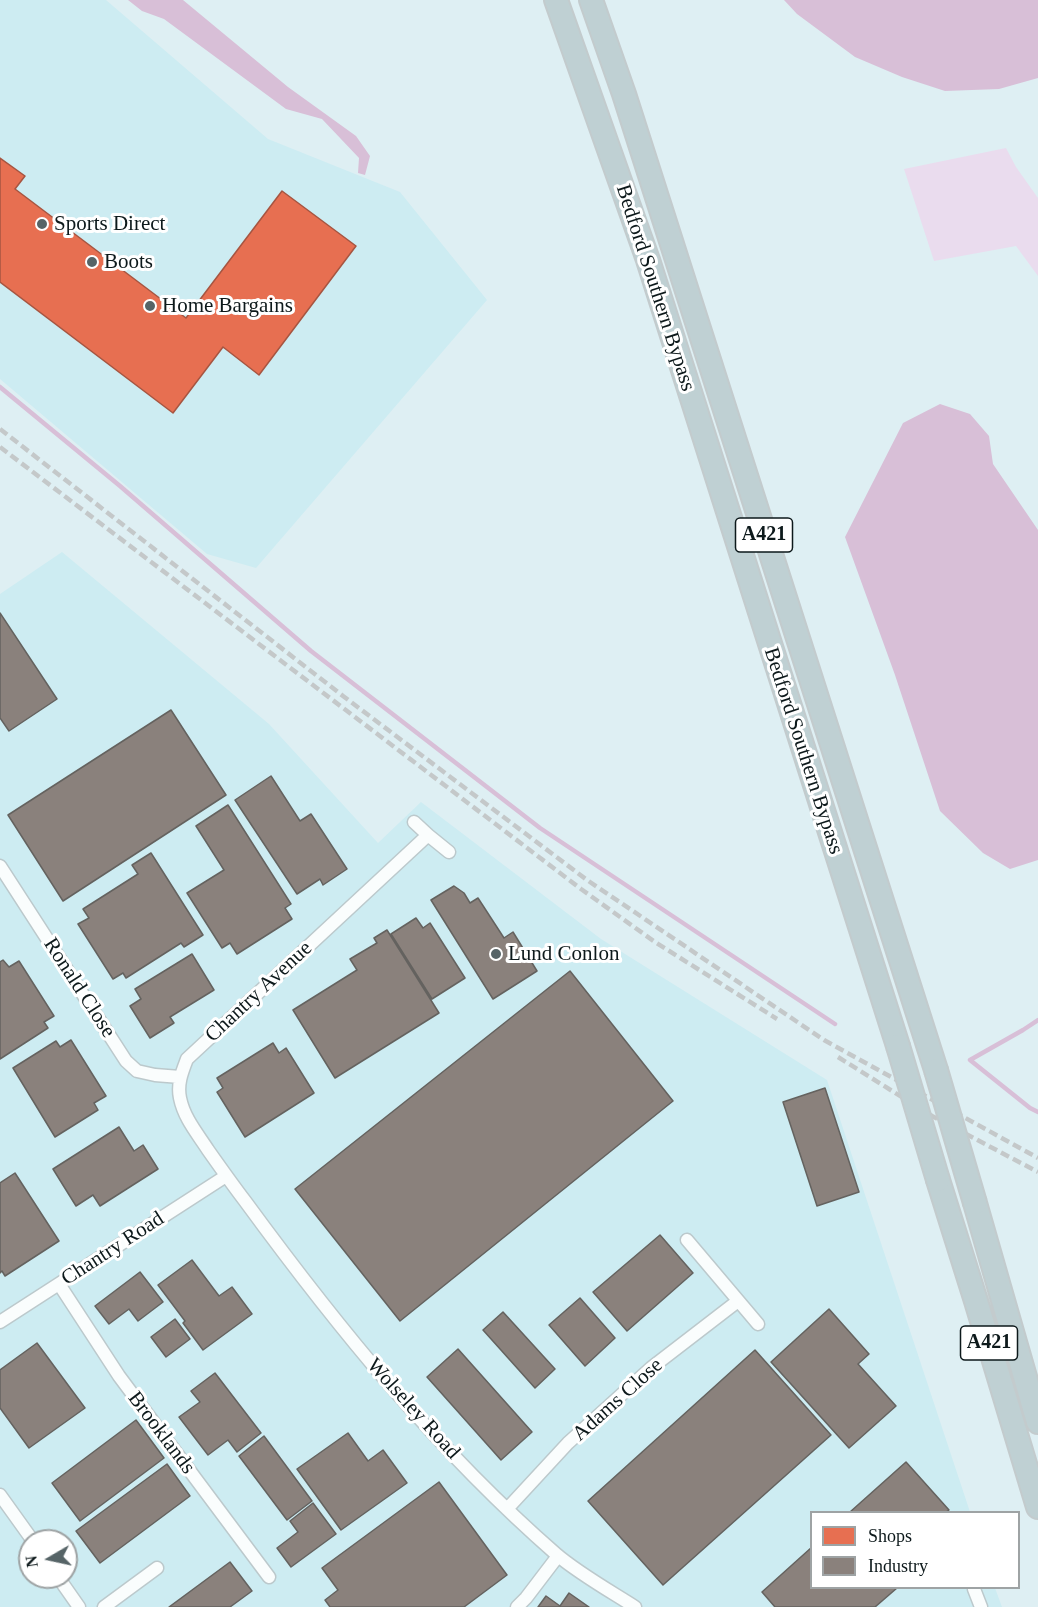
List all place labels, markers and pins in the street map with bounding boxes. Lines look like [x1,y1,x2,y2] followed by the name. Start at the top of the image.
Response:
[54,211,165,237] place label: Sports Direct
[35,217,49,231] marker: Sports Direct
[104,249,153,275] place label: Boots
[85,255,99,269] marker: Boots
[162,293,293,319] place label: Home Bargains
[143,299,157,313] marker: Home Bargains
[508,941,619,967] place label: Lund Conlon
[489,947,503,961] marker: Lund Conlon

